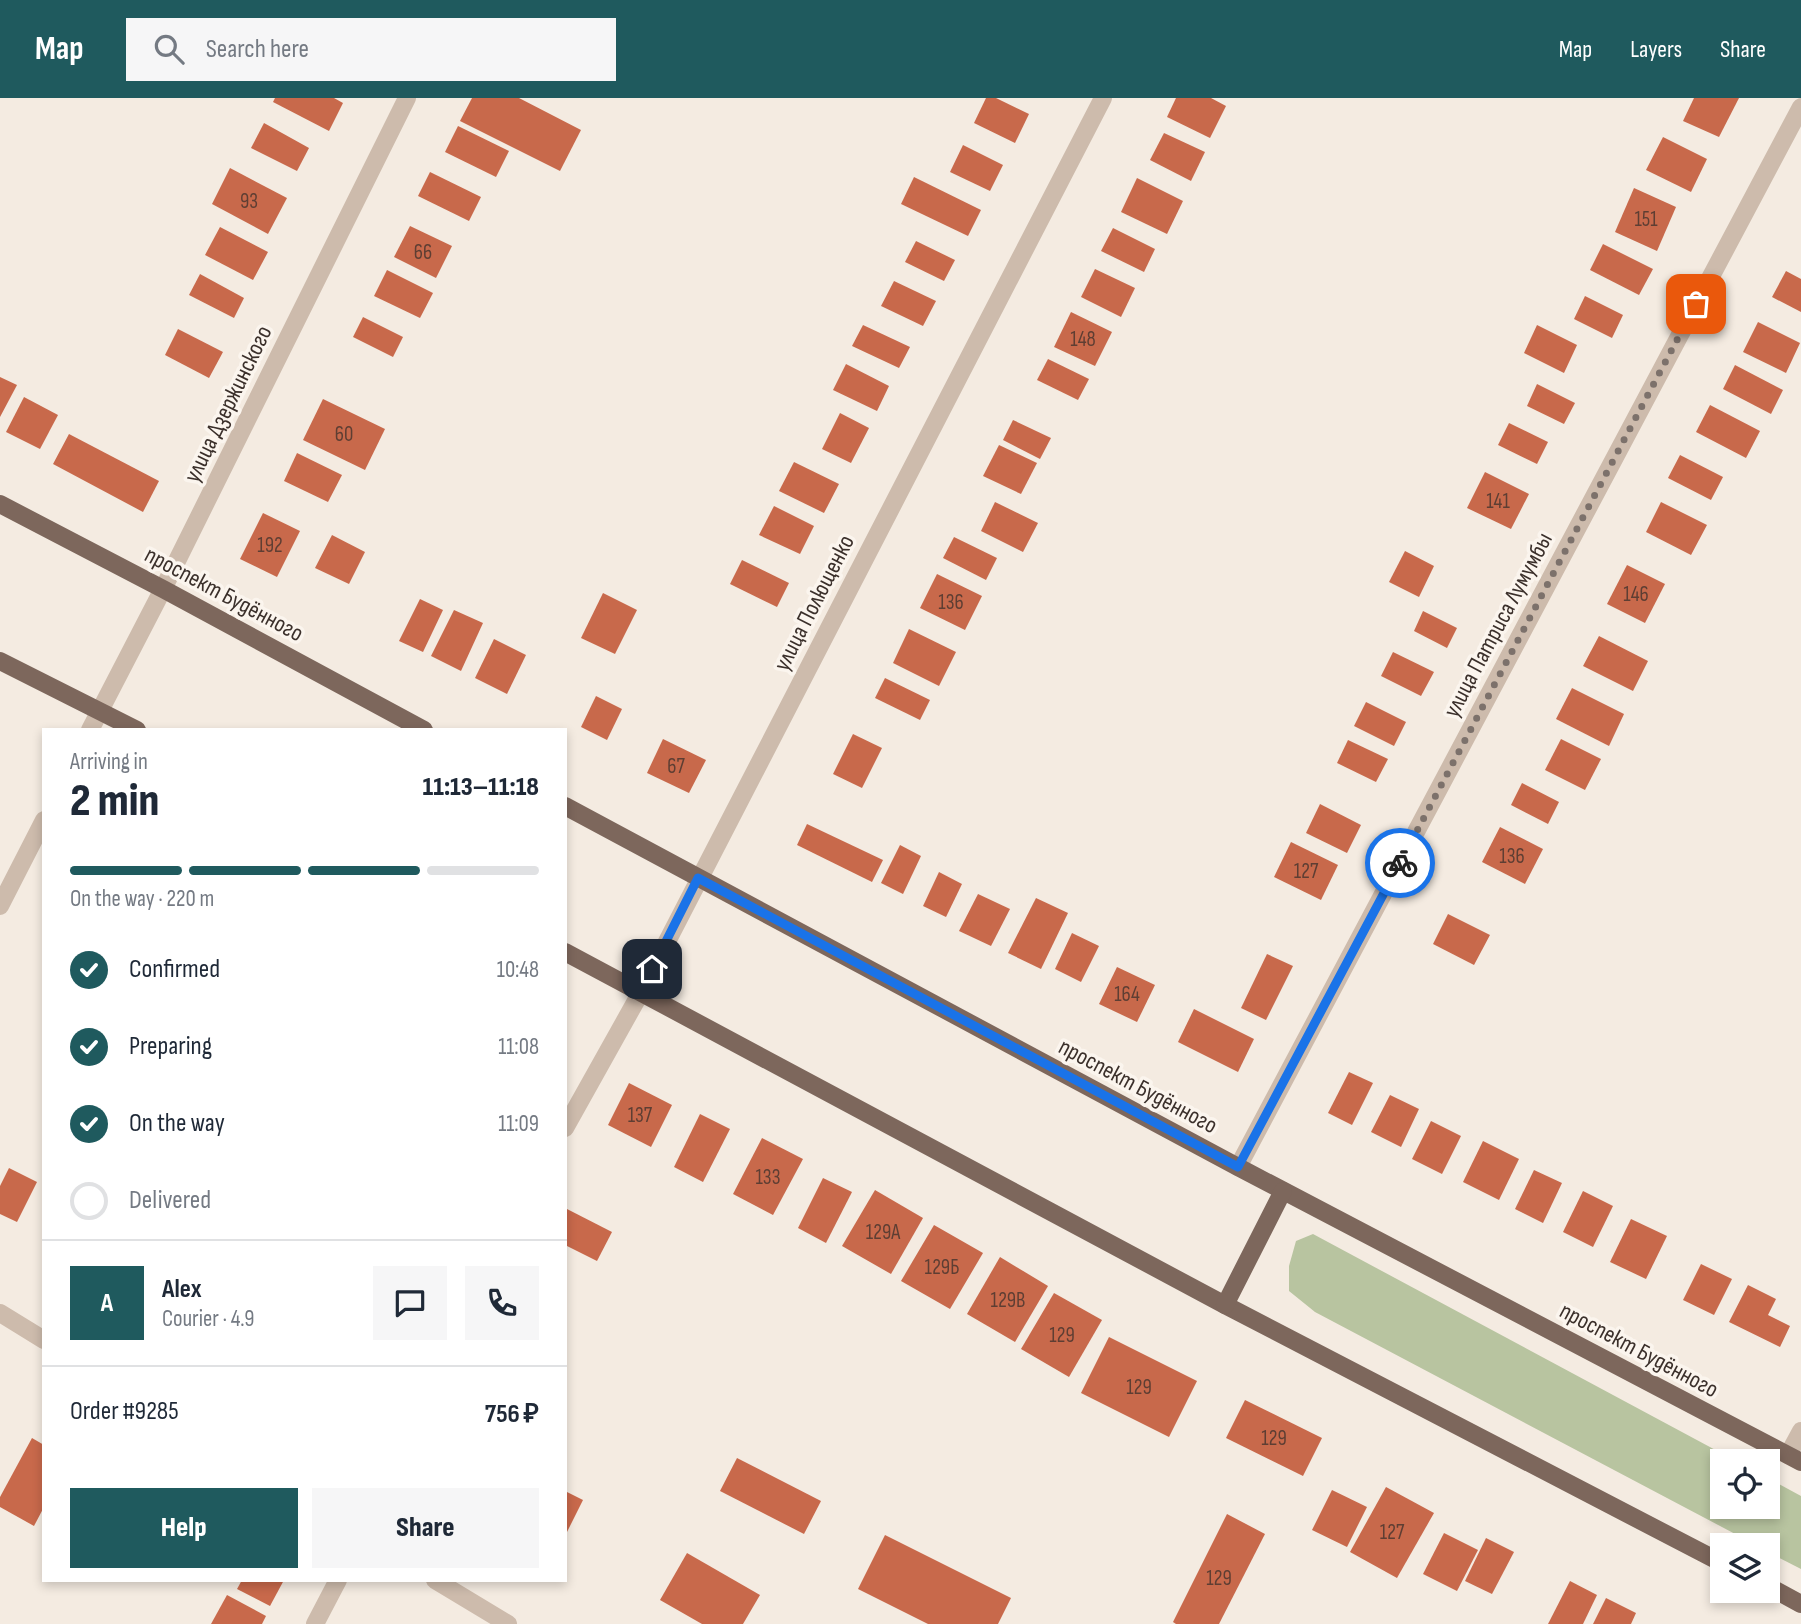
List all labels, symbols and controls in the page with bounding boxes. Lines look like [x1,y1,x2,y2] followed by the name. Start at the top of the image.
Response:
[126,18,616,81] search box
[35,29,84,69] text: Map
[150,30,188,68] icon: search
[206,34,309,65] text: Search here
[1559,35,1592,64] text: Map
[1630,35,1682,64] text: Layers
[1720,35,1766,64] text: Share
[240,189,258,214] house number: 93
[1634,207,1658,232] house number: 151
[414,240,432,265] house number: 66
[1666,274,1726,334] pin
[1677,285,1715,323] icon: bag
[178,321,278,487] street label: улица Дзержинского
[1070,327,1096,352] house number: 148
[335,422,353,447] house number: 60
[1486,489,1510,514] house number: 141
[1437,528,1559,722] street label: улица Патриса Лумумбы
[767,530,861,676] street label: улица Полющенко
[257,533,283,558] house number: 192
[140,540,308,648] street label: проспект Будённого
[1623,582,1649,607] house number: 146
[938,590,964,615] house number: 136
[70,748,148,776] text: Arriving in
[667,754,685,779] house number: 67
[423,772,539,803] text: 11:13–11:18
[70,774,159,829] text: 2 min
[1365,828,1435,898] courier
[1381,844,1419,882] icon: bike
[1499,844,1525,869] house number: 136
[1294,859,1319,884] house number: 127
[70,885,214,913] text: On the way · 220 m
[622,939,682,999] pin
[633,950,671,988] icon: home
[70,951,108,989] icon: check
[129,954,220,985] text: Confirmed
[497,956,539,984] text: 10:48
[1114,982,1140,1007] house number: 164
[70,1028,108,1066] icon: check
[129,1031,212,1062] text: Preparing
[1054,1032,1222,1140] street label: проспект Будённого
[498,1033,539,1061] text: 11:08
[628,1103,653,1128] house number: 137
[70,1105,108,1143] icon: check
[129,1108,225,1139] text: On the way
[498,1110,539,1138] text: 11:09
[756,1165,780,1190] house number: 133
[129,1185,211,1216] text: Delivered
[866,1220,901,1245] house number: 129А
[925,1255,959,1280] house number: 129Б
[373,1266,447,1340] button: chat
[465,1266,539,1340] button: phone
[162,1274,202,1305] text: Alex
[101,1288,113,1319] text: A
[991,1288,1025,1313] house number: 129В
[1555,1296,1723,1404] street label: проспект Будённого
[162,1305,254,1333] text: Courier · 4.9
[1049,1323,1075,1348] house number: 129
[1126,1375,1152,1400] house number: 129
[70,1396,179,1427] text: Order #9285
[485,1399,539,1430] text: 756 ₽
[1261,1426,1287,1451] house number: 129
[1710,1449,1780,1603] map controls
[1710,1449,1780,1519] button: locate
[70,1488,298,1568] button: Help
[312,1488,539,1568] button: Share
[1380,1520,1405,1545] house number: 127
[1710,1533,1780,1603] button: layers
[1206,1566,1232,1591] house number: 129

